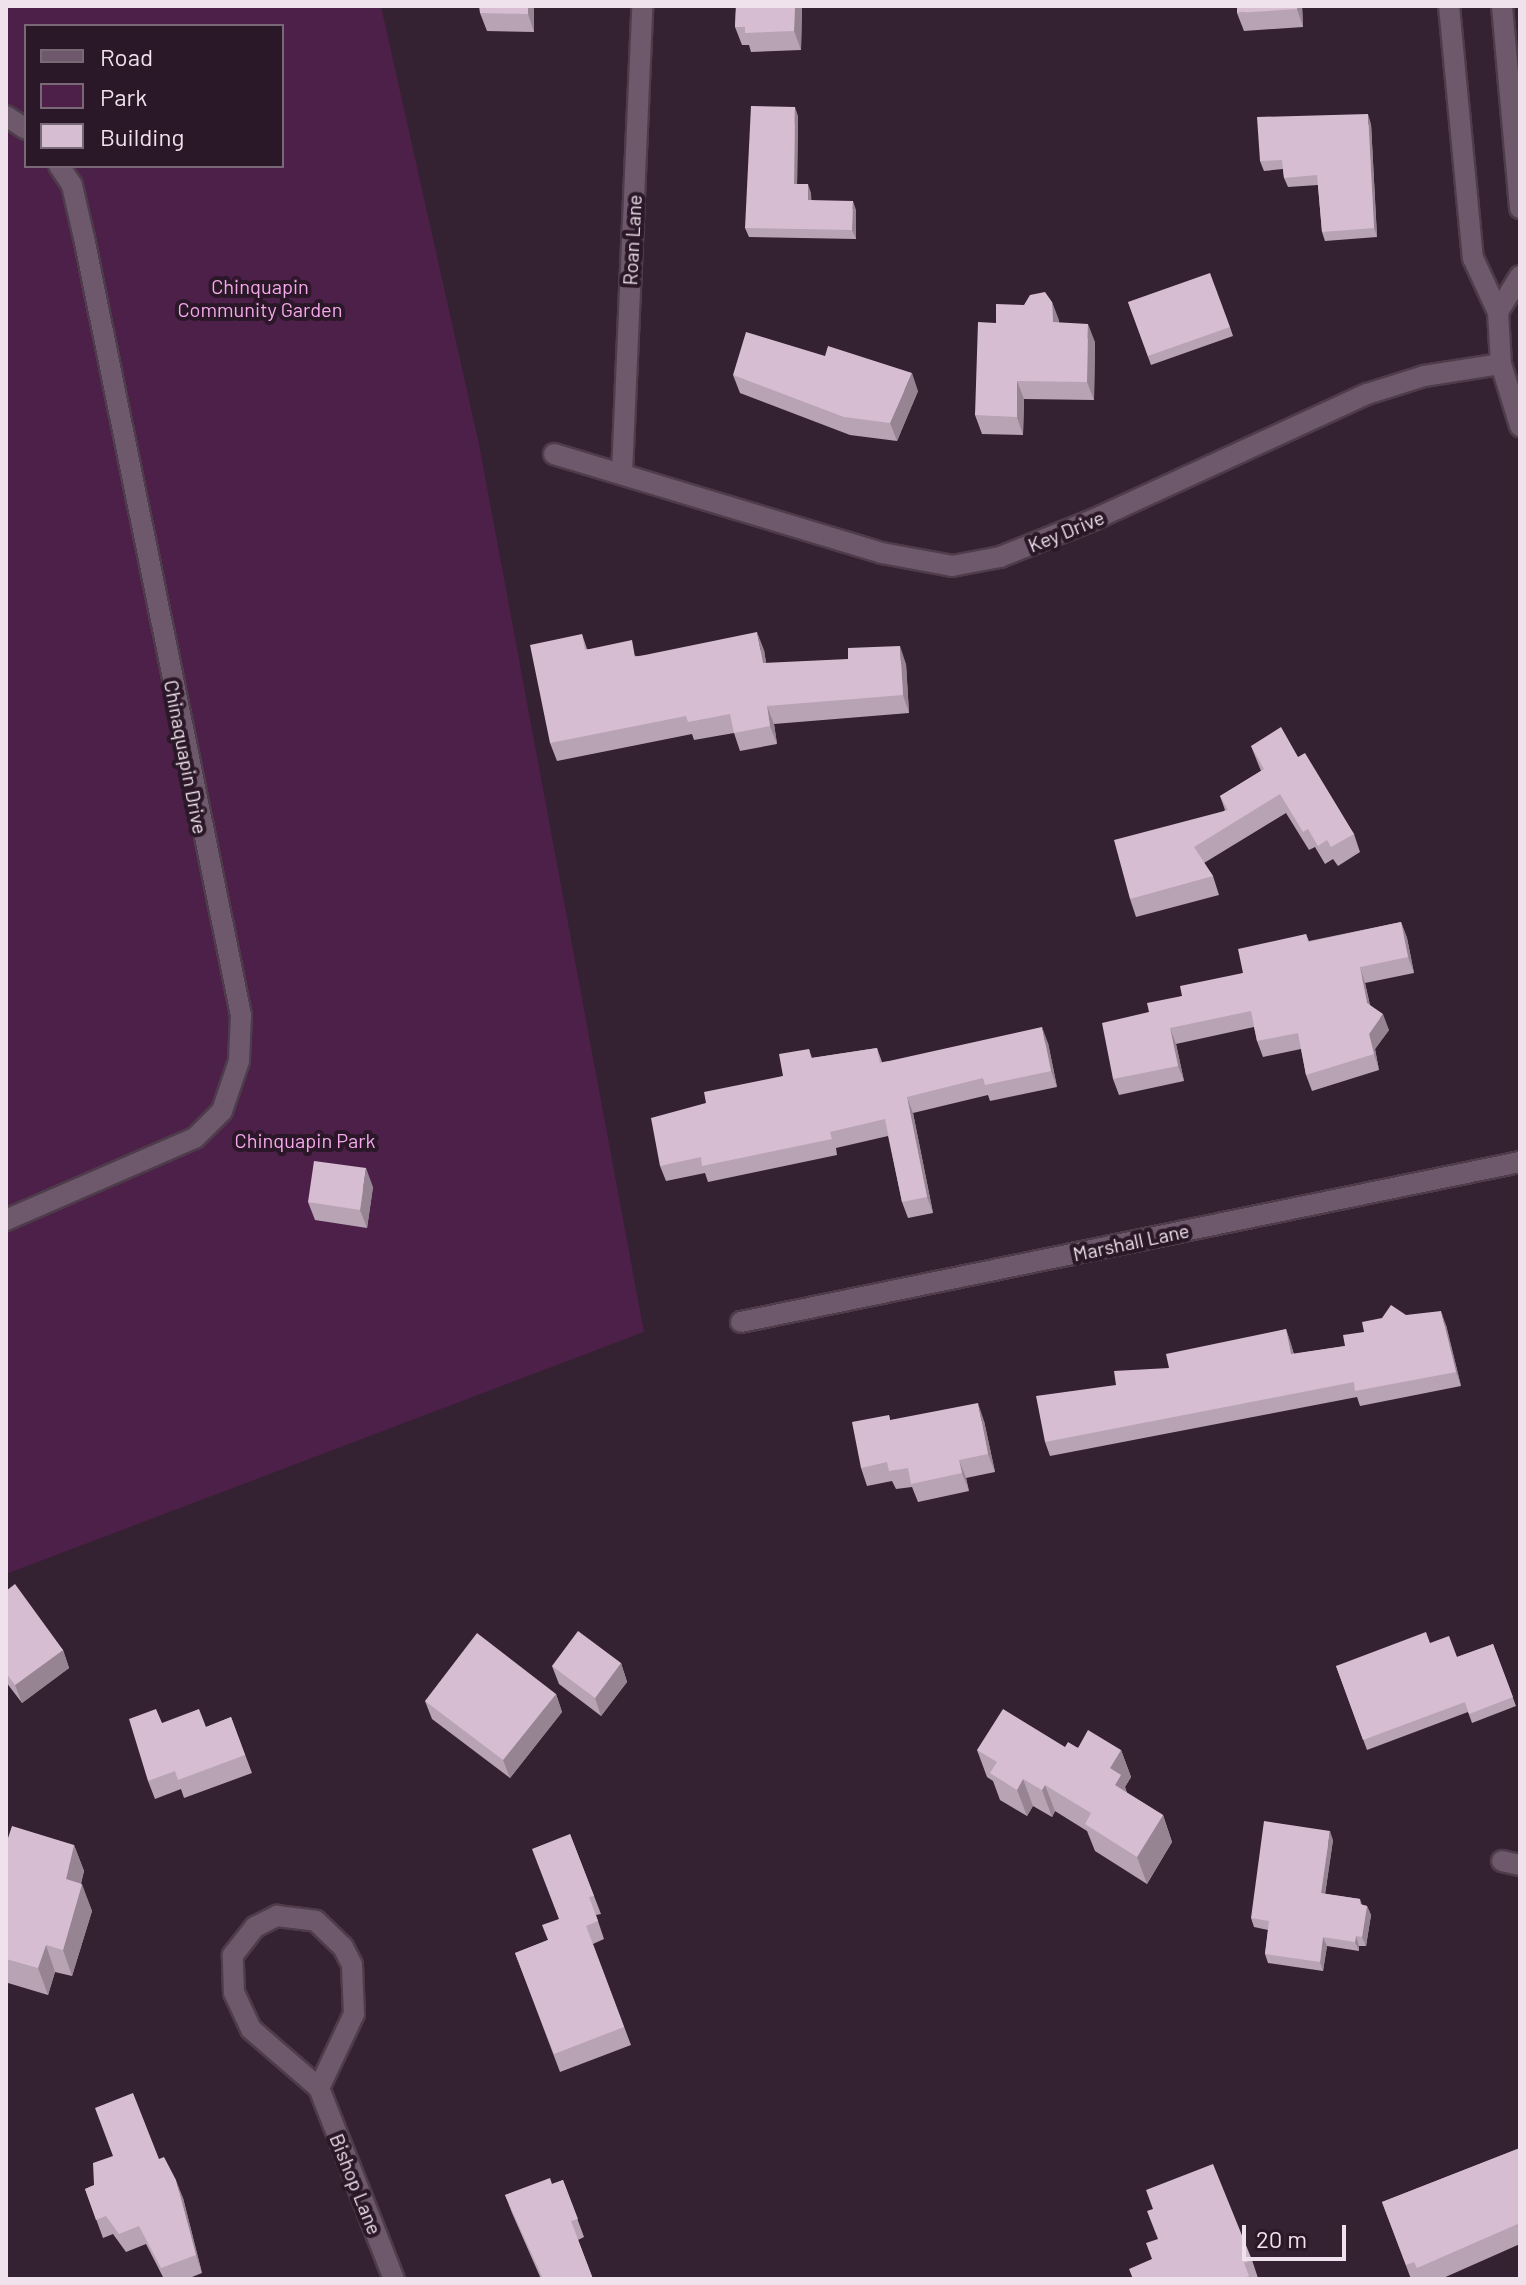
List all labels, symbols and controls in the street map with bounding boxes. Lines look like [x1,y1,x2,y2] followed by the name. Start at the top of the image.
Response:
[24,24,284,168] legend
[100,42,153,71] text: Road
[100,82,147,111] text: Park
[100,122,184,151] text: Building
[618,194,646,286] street label: Roan Lane
[177,274,343,321] park label: Chinquapin Community Garden
[1024,505,1108,557] street label: Key Drive
[159,678,213,836] street label: Chinaquapin Drive
[235,1128,375,1152] park label: Chinquapin Park
[1071,1218,1191,1266] street label: Marshall Lane
[325,2130,387,2238] street label: Bishop Lane
[1246,2209,1350,2259] scale bar
[1256,2224,1307,2253] text: 20 m

